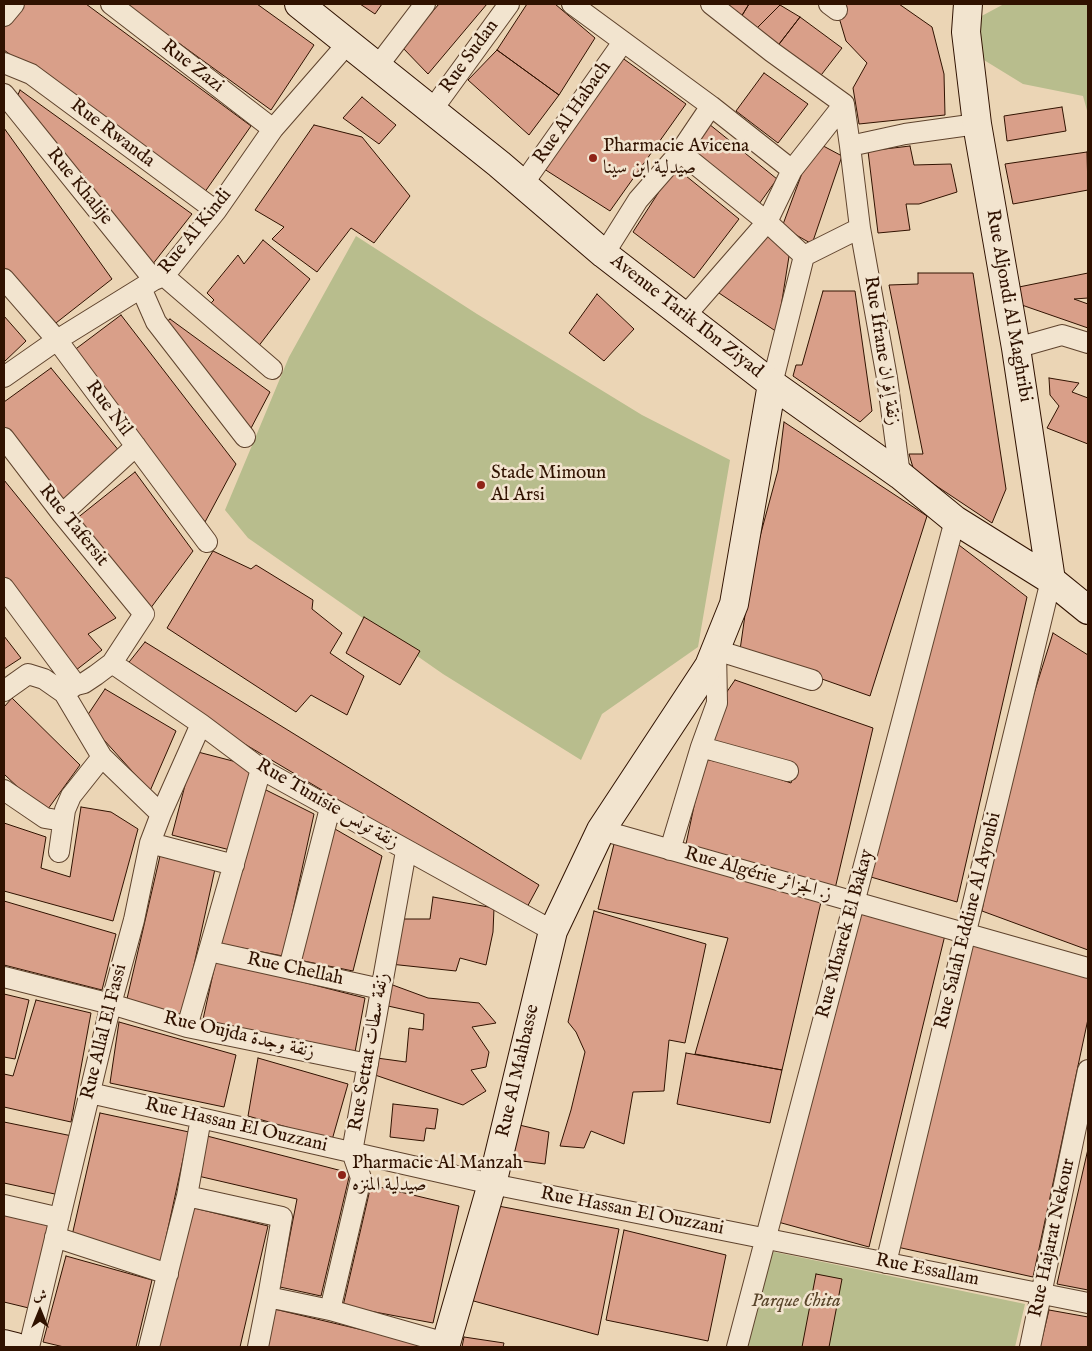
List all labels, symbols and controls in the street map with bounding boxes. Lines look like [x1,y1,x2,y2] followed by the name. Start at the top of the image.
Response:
[436,16,504,98] street label: Rue Sudan
[156,36,228,98] street label: Rue Zazi
[529,57,617,169] street label: Rue Al Habach
[65,95,159,173] street label: Rue Rwanda
[603,136,749,180] place label: Pharmacie Avicena صيدلية ابن سينا
[41,144,117,230] street label: Rue Khalije
[587,152,599,164] marker: Pharmacie Avicena صيدلية ابن سينا
[155,185,237,279] street label: Rue Al Kindi
[980,208,1036,404] street label: Rue Aljondi Al Maghribi
[605,250,767,384] street label: Avenue Tarik Ibn Ziyad
[858,275,904,427] street label: Rue Ifrane زنقة إفران
[80,377,136,441] street label: Rue Nil
[491,463,606,507] place label: Stade Mimoun Al Arsi
[475,479,487,491] marker: Stade Mimoun Al Arsi
[33,481,113,571] street label: Rue Tafersit
[252,755,402,855] street label: Rue Tunisie زنقة تونس
[931,810,1007,1032] street label: Rue Salah Eddine Al Ayoubi
[681,843,835,907] street label: Rue Algérie ز. الجزائر
[812,847,880,1021] street label: Rue Mbarek El Bakay
[245,949,345,991] street label: Rue Chellah
[77,962,133,1102] street label: Rue Allal El Fassi
[345,971,395,1133] street label: Rue Settat زنقة سطات
[493,1002,545,1140] street label: Rue Al Mahbasse
[161,1008,317,1064] street label: Rue Oujda زنقة وجدة
[143,1094,329,1158] street label: Rue Hassan El Ouzzani
[352,1153,523,1197] place label: Pharmacie Al Manzah صيدلية المنزه
[1025,1156,1081,1320] street label: Rue Hajarat Nekour
[336,1169,348,1181] marker: Pharmacie Al Manzah صيدلية المنزه
[538,1183,726,1241] street label: Rue Hassan El Ouzzani
[873,1250,981,1292] street label: Rue Essallam
[15,1286,65,1336] north arrow
[33,1287,47,1305] text: ش
[751,1291,841,1313] park label: Parque Chita

